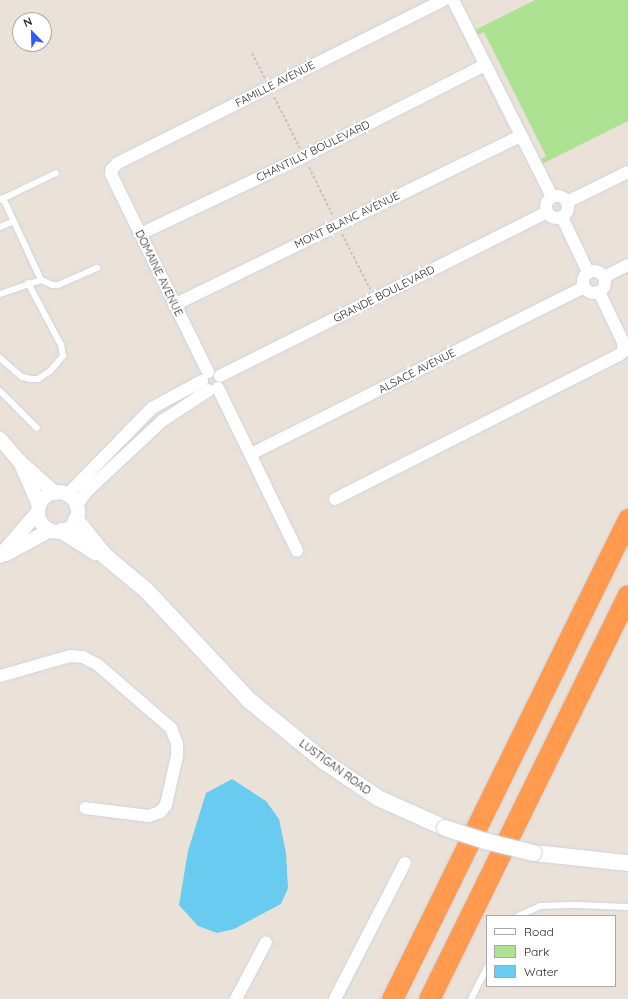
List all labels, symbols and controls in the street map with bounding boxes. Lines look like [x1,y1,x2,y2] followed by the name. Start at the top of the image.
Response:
[12,12,52,52] north arrow
[21,14,34,30] text: N
[233,58,317,110] street label: FAMILLE AVENUE
[254,118,372,184] street label: CHANTILLY BOULEVARD
[292,189,402,251] street label: MONT BLANC AVENUE
[132,228,186,318] street label: DOMAINE AVENUE
[331,263,437,325] street label: GRANDE BOULEVARD
[376,346,458,396] street label: ALSACE AVENUE
[297,737,373,797] street label: LUSTIGAN ROAD
[486,915,616,987] legend
[524,924,554,939] text: Road
[524,944,549,959] text: Park
[524,964,558,979] text: Water

